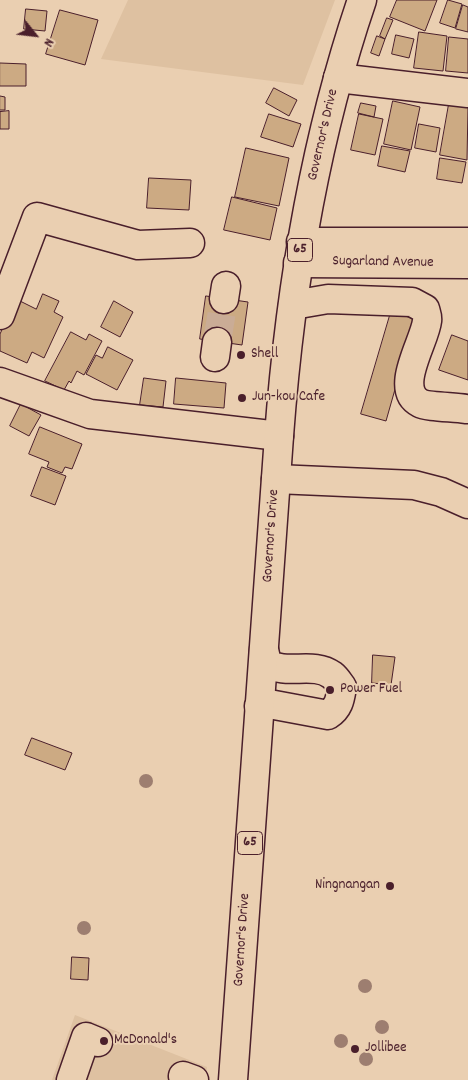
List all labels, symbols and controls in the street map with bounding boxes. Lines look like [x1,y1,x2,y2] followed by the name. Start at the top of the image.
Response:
[10,10,60,60] north arrow
[38,34,59,50] text: N
[305,87,343,183] street label: Governor's Drive
[288,238,312,262] road number: 65
[332,253,434,273] street label: Sugarland Avenue
[251,346,278,364] place label: Shell
[235,349,247,361] marker: Shell
[252,389,325,407] place label: Jun-kou Cafe
[236,392,248,404] marker: Jun-kou Cafe
[260,489,284,583] street label: Governor's Drive
[340,681,402,699] place label: Power Fuel
[324,684,336,696] marker: Power Fuel
[238,831,262,854] road number: 65
[315,877,380,895] place label: Ningnangan
[384,880,396,892] marker: Ningnangan
[231,893,255,987] street label: Governor's Drive
[114,1032,177,1050] place label: McDonald's
[98,1035,110,1047] marker: McDonald's
[365,1040,407,1058] place label: Jollibee
[349,1043,361,1055] marker: Jollibee

